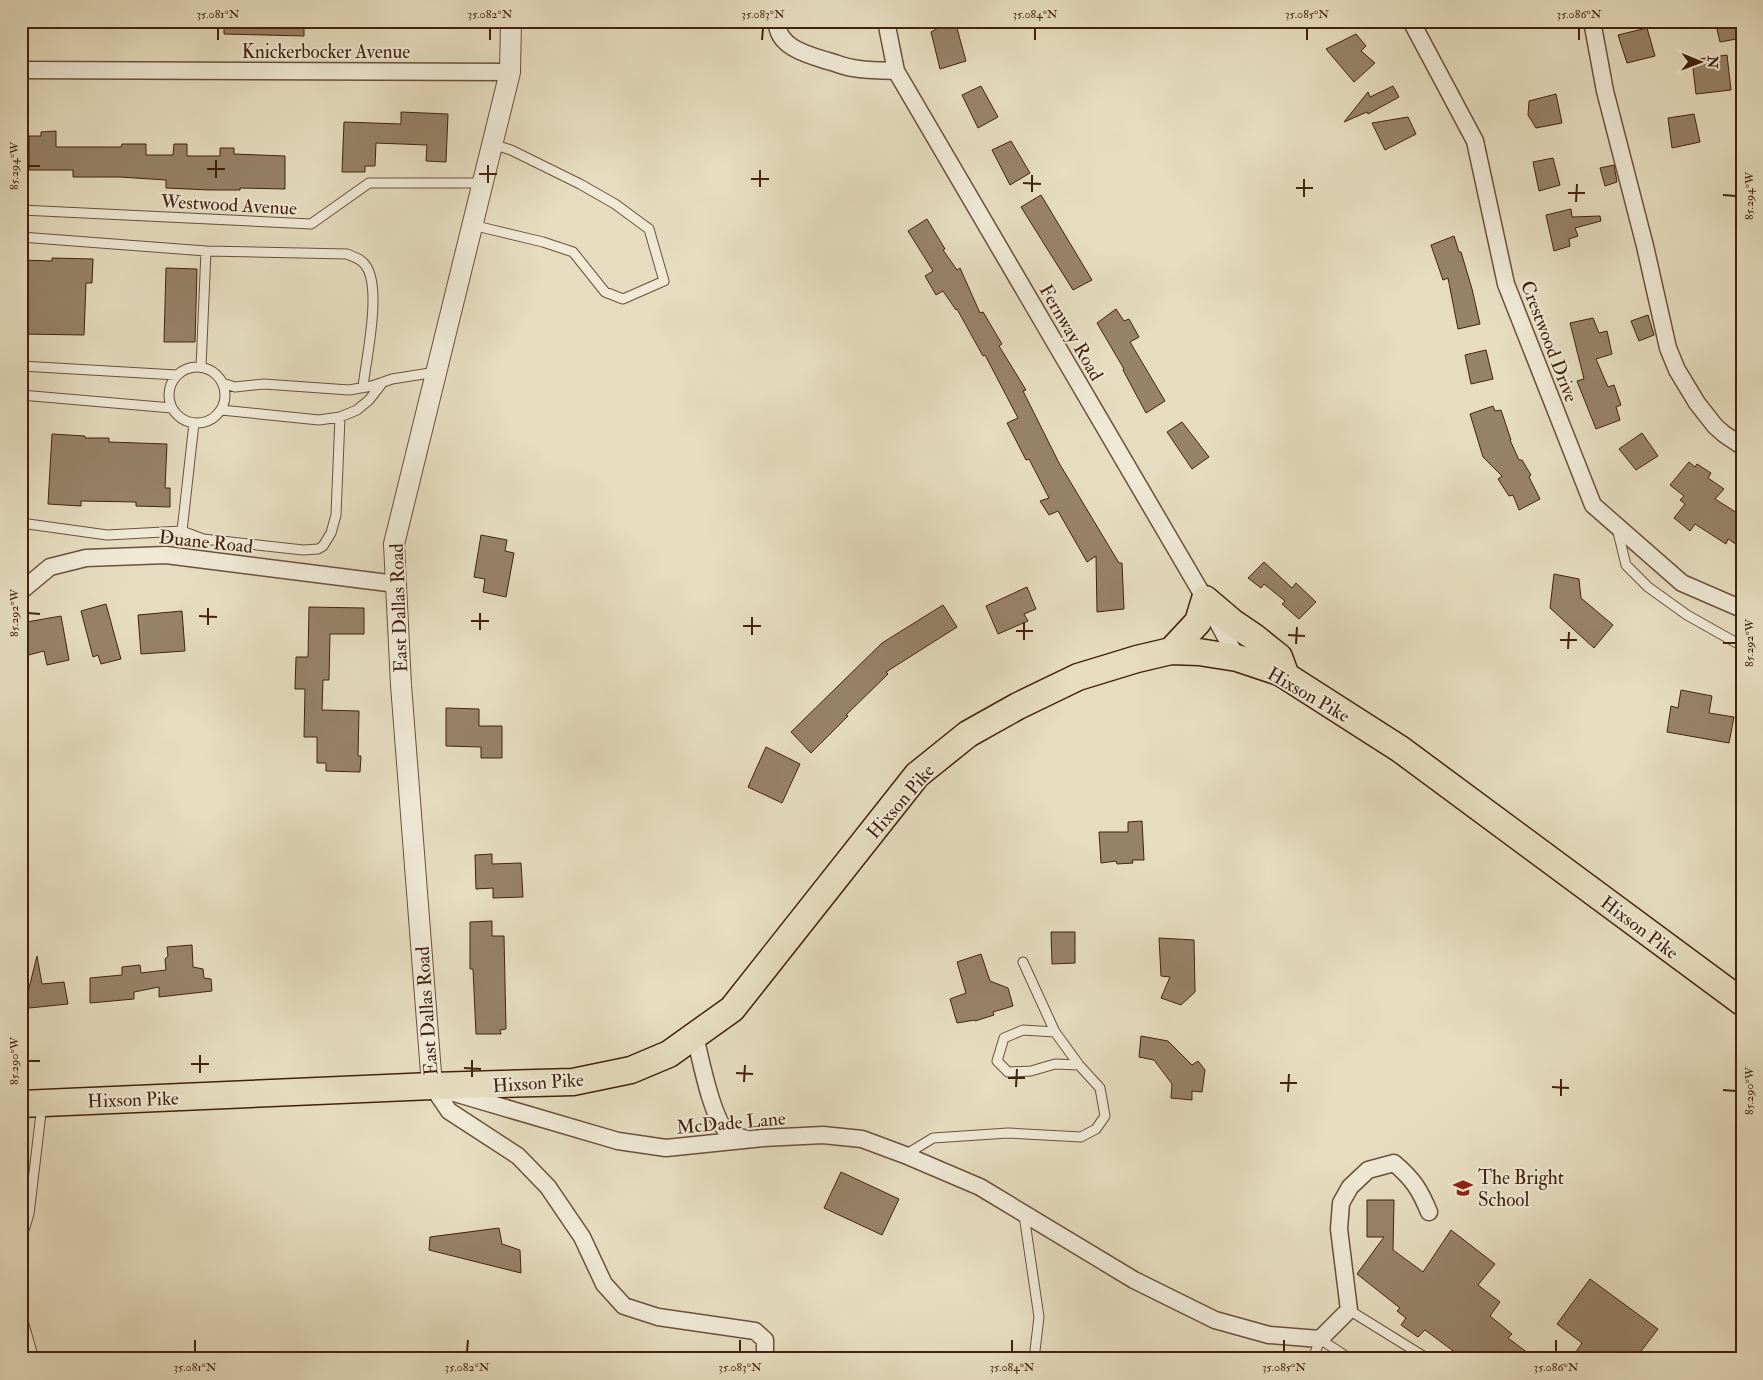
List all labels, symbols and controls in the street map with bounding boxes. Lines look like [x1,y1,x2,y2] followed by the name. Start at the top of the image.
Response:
[196,7,240,22] text: 35.081°N
[468,7,513,22] text: 35.082°N
[741,7,785,22] text: 35.083°N
[1012,7,1058,22] text: 35.084°N
[1285,7,1329,22] text: 35.085°N
[1557,7,1602,22] text: 35.086°N
[1676,38,1726,88] north arrow
[242,40,410,64] street label: Knickerbocker Avenue
[1704,55,1721,69] text: N
[7,141,22,190] text: 85.294°W
[1742,171,1757,220] text: 85.294°W
[159,189,298,221] street label: Westwood Avenue
[1515,277,1583,406] street label: Crestwood Drive
[1034,280,1109,386] street label: Fernway Road
[158,525,255,559] street label: Duane Road
[385,542,413,673] street label: East Dallas Road
[7,588,22,637] text: 85.292°W
[1742,618,1757,667] text: 85.292°W
[1263,662,1354,728] street label: Hixson Pike
[862,759,940,844] street label: Hixson Pike
[1596,891,1683,965] street label: Hixson Pike
[410,945,443,1076] street label: East Dallas Road
[7,1036,22,1085] text: 85.290°W
[1742,1066,1757,1115] text: 85.290°W
[492,1068,585,1098] street label: Hixson Pike
[87,1086,179,1114] street label: Hixson Pike
[675,1106,787,1140] street label: McDade Lane
[1478,1166,1564,1212] place label: The Bright School
[1452,1177,1474,1199] school or university icon: The Bright School
[173,1360,217,1375] text: 35.081°N
[445,1360,490,1375] text: 35.082°N
[718,1360,762,1375] text: 35.083°N
[989,1360,1035,1375] text: 35.084°N
[1262,1360,1306,1375] text: 35.085°N
[1534,1360,1579,1375] text: 35.086°N

